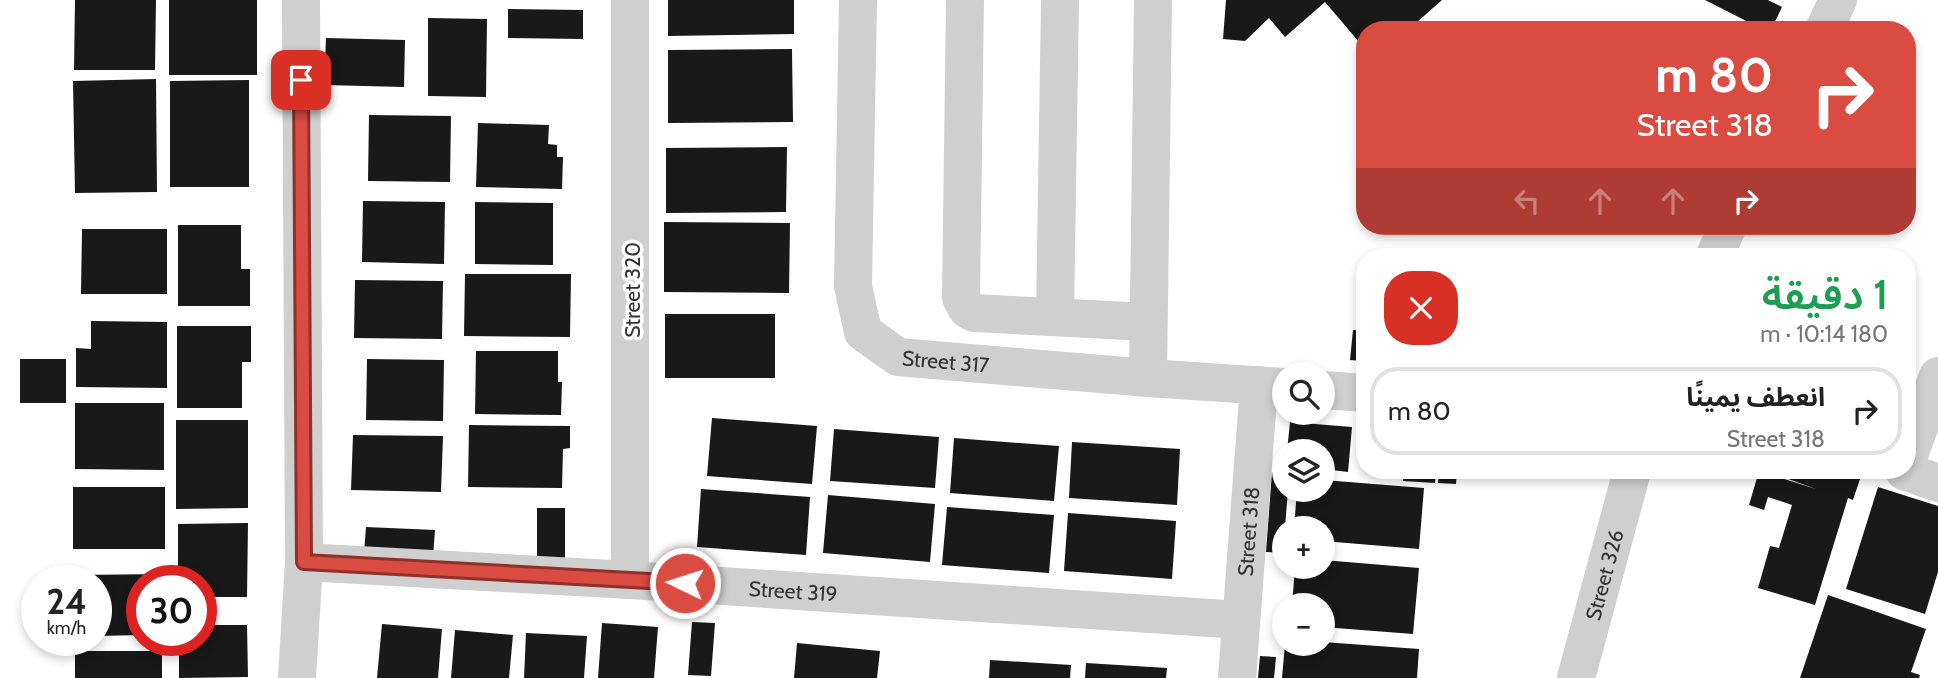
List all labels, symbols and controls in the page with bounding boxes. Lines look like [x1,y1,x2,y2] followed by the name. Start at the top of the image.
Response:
[1655,45,1773,104] text: 80 m
[1797,49,1888,140] icon: right
[271,50,331,110] pin
[282,61,320,99] icon: arrive
[1636,105,1773,144] text: Street 318
[1508,182,1546,220] icon: left
[1581,182,1619,220] icon: ahead
[1654,182,1692,220] icon: ahead
[1727,182,1765,220] icon: right
[620,242,645,338] street label: Street 320
[1762,268,1888,320] text: 1 دقيقة
[1384,271,1458,345] button: close
[1760,320,1888,348] text: 180 m · 10:14
[901,345,991,377] street label: Street 317
[1272,362,1335,656] map controls
[1272,362,1335,425] button: search
[1686,381,1825,413] text: انعطف يمينًا
[1846,392,1884,430] icon: right
[1388,395,1451,427] text: 80 m
[1727,425,1825,453] text: Street 318
[1272,439,1335,502] button: layers
[1232,486,1264,577] street label: Street 318
[1272,516,1335,579] button: +
[1580,526,1628,623] street label: Street 326
[648,546,722,620] position arrow
[126,565,217,656] speed limit sign: 30
[748,575,838,606] street label: Street 319
[46,580,87,623] text: 24
[1272,593,1335,656] button: −
[47,617,86,639] text: km/h

